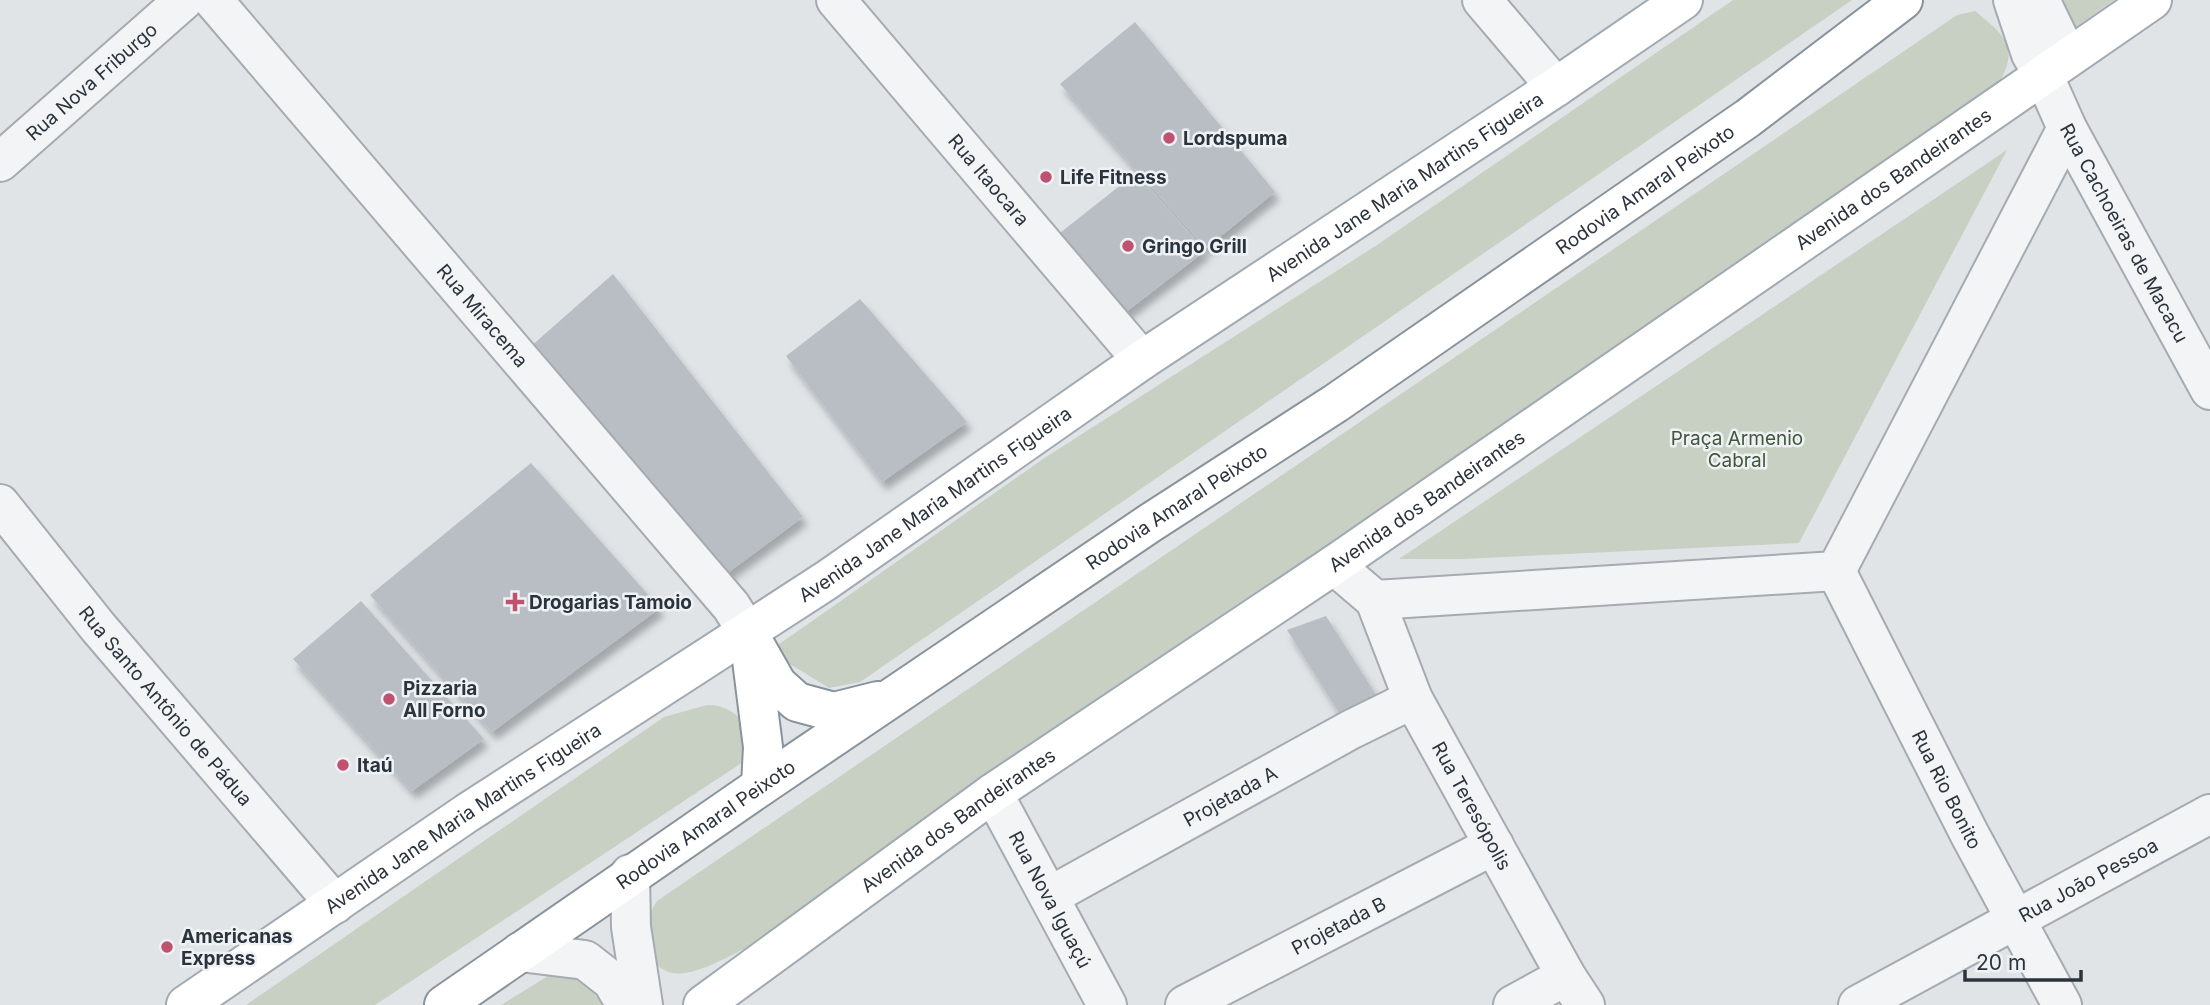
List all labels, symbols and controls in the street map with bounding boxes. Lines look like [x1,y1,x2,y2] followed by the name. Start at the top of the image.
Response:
[21,18,162,145] street label: Rua Nova Friburgo
[1262,87,1547,286] street label: Avenida Jane Maria Martins Figueira
[1791,103,1996,254] street label: Avenida dos Bandeirantes
[1551,119,1739,259] street label: Rodovia Amaral Peixoto
[2055,119,2193,347] street label: Rua Cachoeiras de Macacu
[1183,127,1287,150] place label: Lordspuma
[944,129,1034,230] street label: Rua Itaocara
[1161,130,1177,146] marker: Lordspuma
[1060,166,1167,189] place label: Life Fitness
[1038,169,1054,185] marker: Life Fitness
[1142,235,1247,258] place label: Gringo Grill
[1120,238,1136,254] marker: Gringo Grill
[432,259,533,372] street label: Rua Miracema
[794,402,1076,607] street label: Avenida Jane Maria Martins Figueira
[1324,425,1529,577] street label: Avenida dos Bandeirantes
[1671,427,1803,472] park label: Praça Armenio Cabral
[1082,439,1272,574] street label: Rodovia Amaral Peixoto
[529,591,692,614] place label: Drogarias Tamoio
[507,594,523,610] marker: Drogarias Tamoio
[74,601,257,810] street label: Rua Santo Antônio de Pádua
[403,677,486,722] place label: Pizzaria All Forno
[381,691,397,707] marker: Pizzaria All Forno
[320,718,605,918] street label: Avenida Jane Maria Martins Figueira
[1907,726,1987,853] street label: Rua Rio Bonito
[1427,738,1517,874] street label: Rua Teresópolis
[856,743,1059,897] street label: Avenida dos Bandeirantes
[357,754,393,777] place label: Itaú
[612,755,800,894] street label: Rodovia Amaral Peixoto
[335,757,351,773] marker: Itaú
[1179,761,1281,831] street label: Projetada A
[1004,827,1096,972] street label: Rua Nova Iguaçú
[2015,833,2162,927] street label: Rua João Pessoa
[1288,892,1390,959] street label: Projetada B
[181,925,293,970] place label: Americanas Express
[159,939,175,955] marker: Americanas Express
[1965,939,2080,983] scale bar
[1976,950,2026,975] text: 20 m

